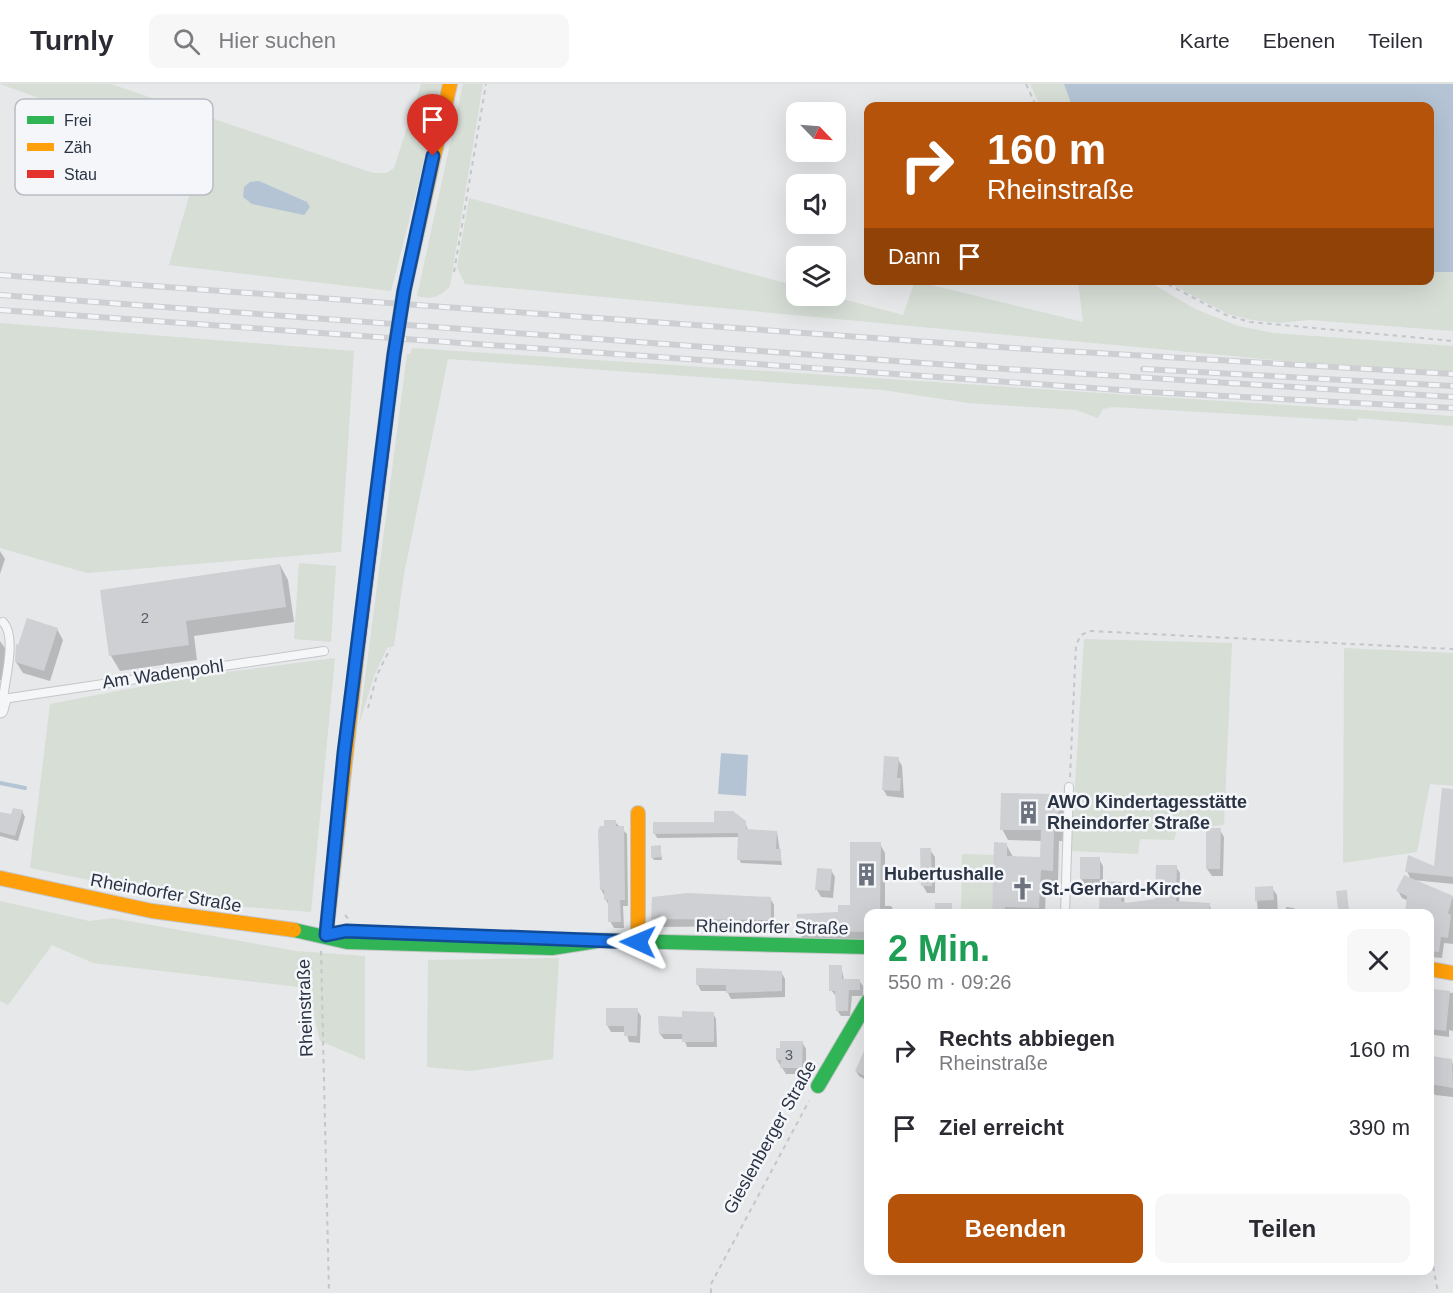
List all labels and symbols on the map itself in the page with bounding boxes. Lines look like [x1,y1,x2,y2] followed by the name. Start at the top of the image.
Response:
[407,94,458,156] pin
[15,99,213,195] legend
[786,102,846,162] north arrow
[64,112,92,129] text: Frei
[64,139,92,156] text: Zäh
[64,166,97,183] text: Stau
[141,609,149,626] house number: 2
[101,656,225,692] street label: Am Wadenpohl
[1047,792,1247,833] place label: AWO Kindertagesstätte Rheindorfer Straße
[1016,799,1042,825] building icon: AWO Kindertagesstätte Rheindorfer Straße
[853,861,879,887] building icon: Hubertushalle
[884,864,1004,884] place label: Hubertushalle
[89,870,243,916] street label: Rheindorfer Straße
[1010,876,1036,902] church icon: St.-Gerhard-Kirche
[1041,879,1202,899] place label: St.-Gerhard-Kirche
[606,910,670,974] position arrow
[695,916,849,938] street label: Rheindorfer Straße
[293,959,317,1057] street label: Rheinstraße
[785,1046,793,1063] house number: 3
[720,1057,820,1217] street label: Gieslenberger Straße

